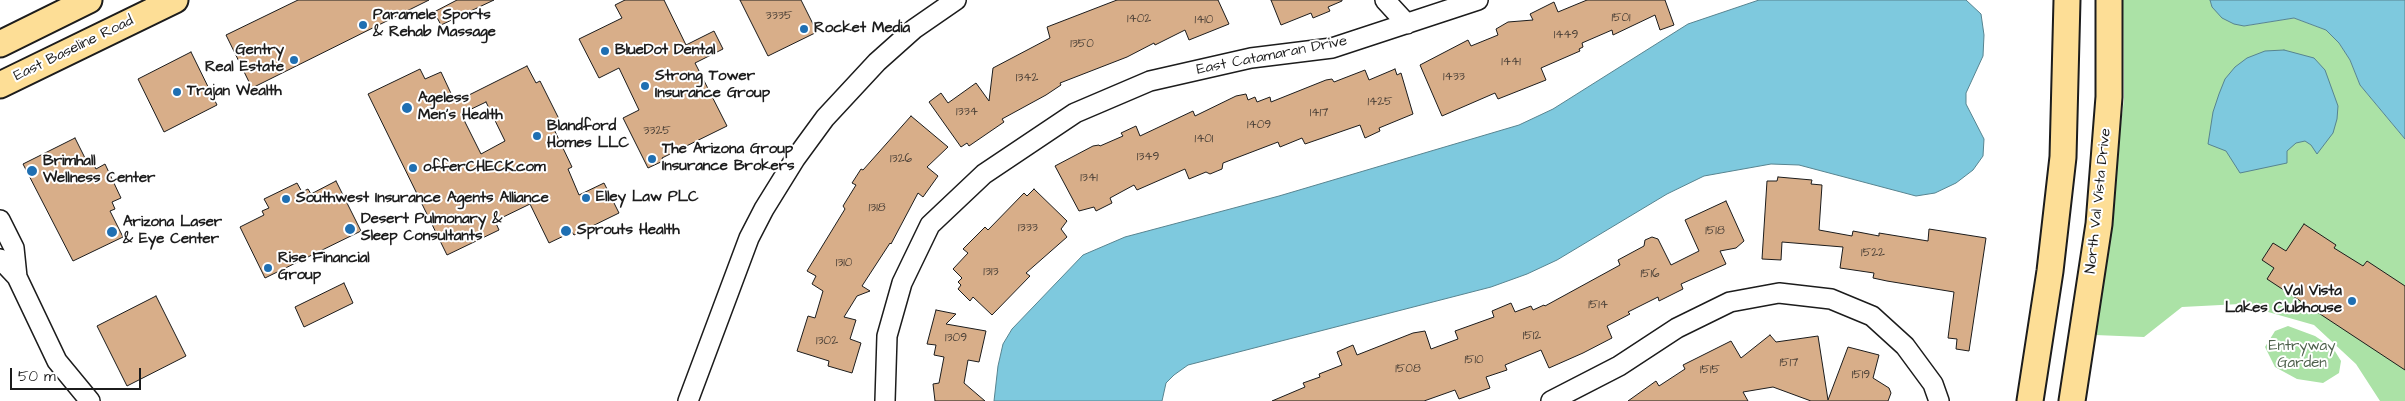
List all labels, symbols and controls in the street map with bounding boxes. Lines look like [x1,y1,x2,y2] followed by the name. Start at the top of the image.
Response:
[373,7,496,42] place label: Paramele Sports & Rehab Massage
[766,9,792,23] house number: 3335
[1611,11,1631,25] house number: 1501
[11,12,137,86] street label: East Baseline Road
[1127,12,1151,26] house number: 1402
[1195,13,1213,27] house number: 1410
[357,19,369,31] marker: Paramele Sports & Rehab Massage
[814,20,910,38] place label: Rocket Media
[798,23,810,35] marker: Rocket Media
[1554,28,1578,42] house number: 1449
[1195,33,1349,79] street label: East Catamaran Drive
[1070,37,1094,51] house number: 1350
[205,42,284,77] place label: Gentry Real Estate
[615,42,715,60] place label: BlueDot Dental
[599,45,611,57] marker: BlueDot Dental
[288,54,300,66] marker: Gentry Real Estate
[1501,55,1521,69] house number: 1441
[655,68,770,103] place label: Strong Tower Insurance Group
[1443,70,1465,84] house number: 1433
[1016,71,1038,85] house number: 1342
[639,80,651,92] marker: Strong Tower Insurance Group
[187,83,282,101] place label: Trajan Wealth
[171,86,183,98] marker: Trajan Wealth
[418,90,503,125] place label: Ageless Men's Health
[1367,95,1393,109] house number: 1425
[400,101,414,115] marker: Ageless Men's Health
[956,105,978,119] house number: 1334
[1310,106,1328,120] house number: 1417
[547,118,629,153] place label: Blandford Homes LLC
[1247,118,1271,132] house number: 1409
[643,124,671,138] house number: 3325
[2082,127,2116,275] street label: North Val Vista Drive
[531,130,543,142] marker: Blandford Homes LLC
[1195,132,1213,146] house number: 1401
[662,141,794,176] place label: The Arizona Group Insurance Brokers
[1137,150,1159,164] house number: 1349
[890,152,912,166] house number: 1326
[43,153,155,188] place label: Brimhall Wellness Center
[646,153,658,165] marker: The Arizona Group Insurance Brokers
[423,159,546,177] place label: offerCHECK.com
[407,162,419,174] marker: offerCHECK.com
[25,164,39,178] marker: Brimhall Wellness Center
[1080,171,1098,185] house number: 1341
[596,189,699,207] place label: Elley Law PLC
[296,190,549,208] place label: Southwest Insurance Agents Alliance
[580,192,592,204] marker: Elley Law PLC
[280,193,292,205] marker: Southwest Insurance Agents Alliance
[869,201,885,215] house number: 1318
[361,211,502,246] place label: Desert Pulmonary & Sleep Consultants
[123,214,222,249] place label: Arizona Laser & Eye Center
[1018,221,1038,235] house number: 1333
[343,222,357,236] marker: Desert Pulmonary & Sleep Consultants
[577,222,680,240] place label: Sprouts Health
[559,224,573,238] marker: Sprouts Health
[1705,224,1725,238] house number: 1518
[105,225,119,239] marker: Arizona Laser & Eye Center
[1861,246,1885,260] house number: 1522
[278,250,370,285] place label: Rise Financial Group
[836,256,852,270] house number: 1310
[262,262,274,274] marker: Rise Financial Group
[983,265,999,279] house number: 1313
[1640,267,1660,281] house number: 1516
[2225,283,2342,318] place label: Val Vista Lakes Clubhouse
[2346,295,2358,307] marker: Val Vista Lakes Clubhouse
[1588,298,1608,312] house number: 1514
[1523,329,1541,343] house number: 1512
[945,331,967,345] house number: 1309
[816,334,838,348] house number: 1302
[2269,338,2335,373] park label: Entryway Garden
[1464,353,1484,367] house number: 1510
[1780,356,1798,370] house number: 1517
[12,358,144,390] scale bar
[1395,362,1421,376] house number: 1508
[1700,363,1720,377] house number: 1515
[18,366,56,387] text: 50 m
[1852,368,1870,382] house number: 1519

